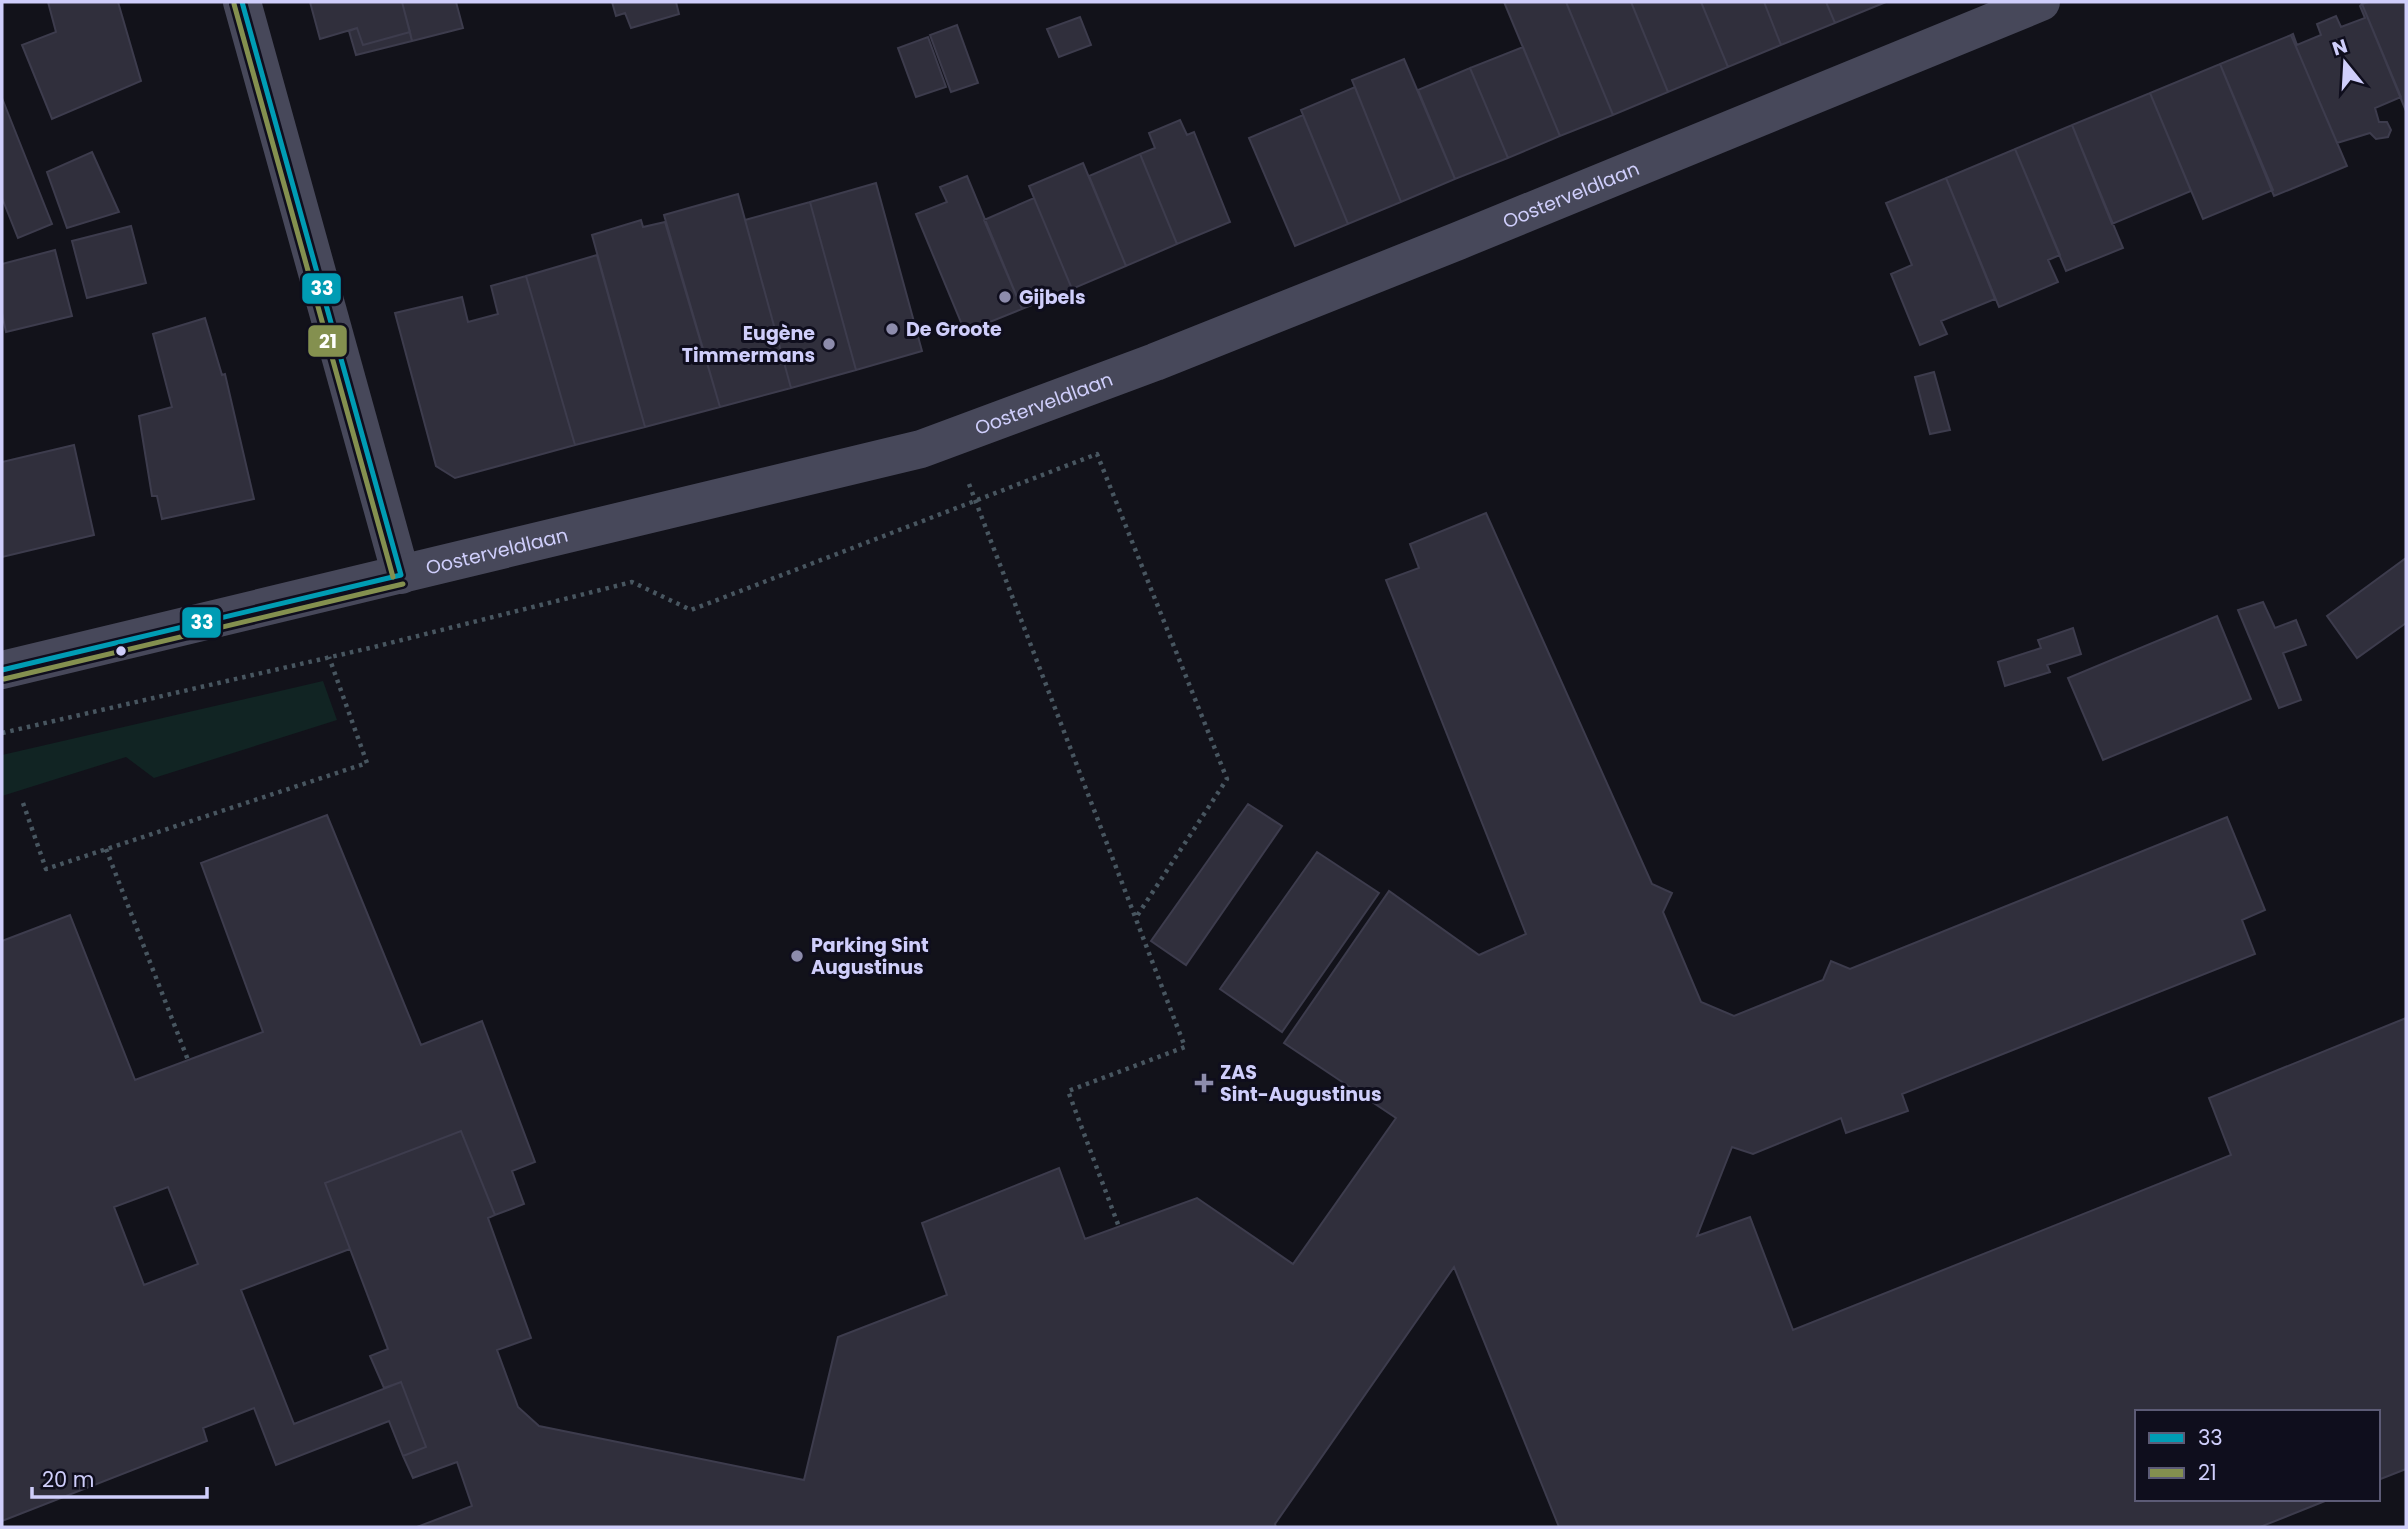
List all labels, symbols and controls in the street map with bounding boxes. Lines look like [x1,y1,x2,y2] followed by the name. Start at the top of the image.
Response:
[2310,28,2380,98] north arrow
[2329,32,2351,62] text: N
[1498,155,1643,235] street label: Oosterveldlaan
[301,272,342,305] line badge: 33
[311,275,334,302] text: 33
[1019,284,1085,311] place label: Gijbels
[997,289,1013,305] marker: Gijbels
[906,316,1002,343] place label: De Groote
[682,320,815,369] place label: Eugène Timmermans
[884,321,900,337] marker: De Groote
[307,324,348,358] line badge: 21
[319,328,337,355] text: 21
[821,336,837,352] marker: Eugène Timmermans
[971,365,1116,441] street label: Oosterveldlaan
[423,521,571,581] street label: Oosterveldlaan
[181,606,222,639] line badge: 33
[191,609,214,636] text: 33
[114,644,128,658] unlabelled marker
[811,932,929,981] place label: Parking Sint Augustinus
[789,948,805,964] marker: Parking Sint Augustinus
[1220,1059,1381,1108] place label: ZAS Sint-Augustinus
[1194,1073,1214,1093] marker: ZAS Sint-Augustinus
[2135,1410,2380,1501] legend
[2198,1423,2223,1452] text: 33
[32,1456,206,1500] scale bar
[2198,1458,2217,1487] text: 21
[42,1465,95,1494] text: 20 m

